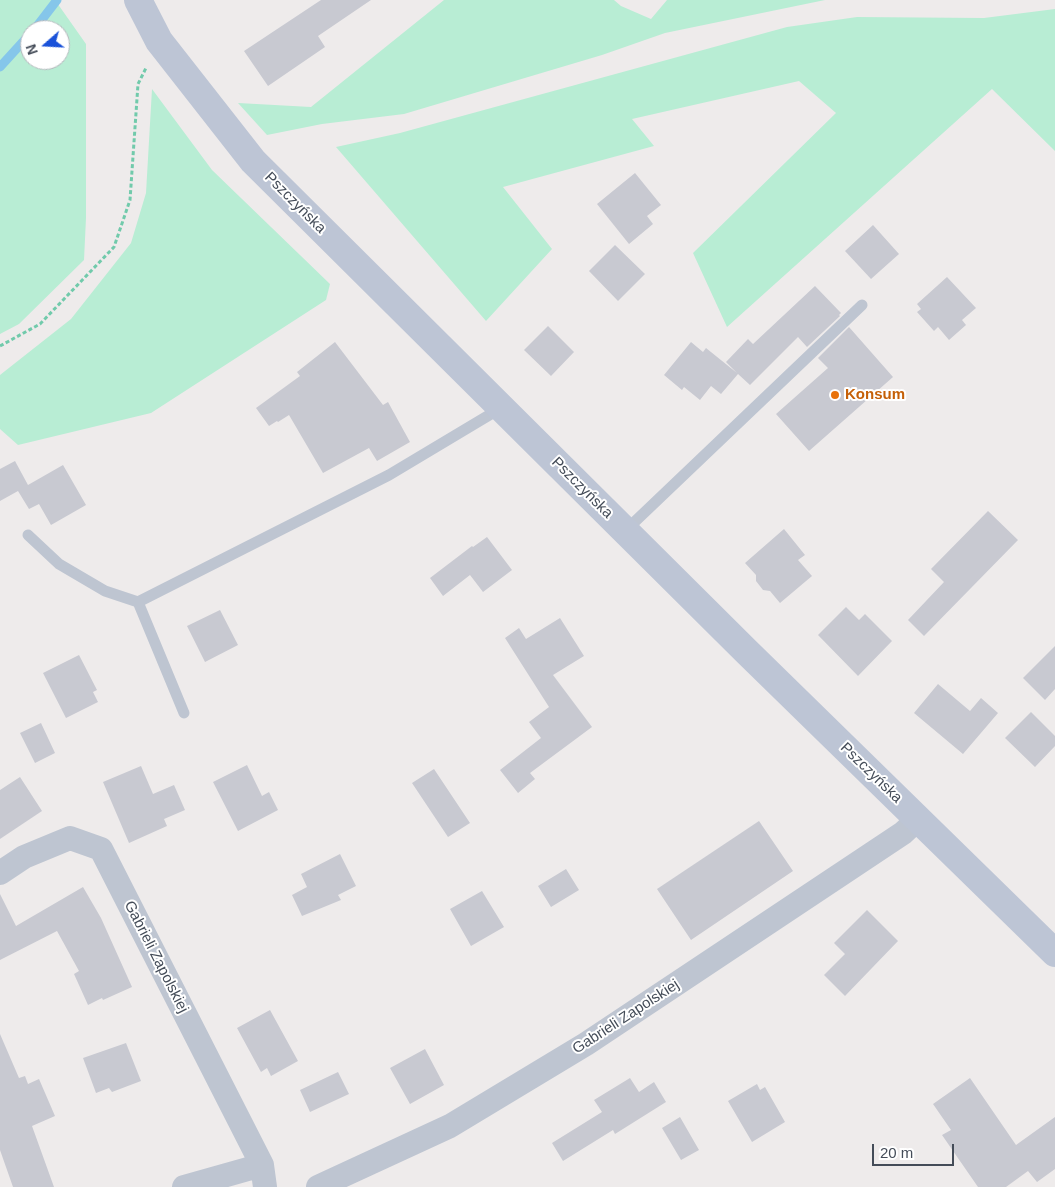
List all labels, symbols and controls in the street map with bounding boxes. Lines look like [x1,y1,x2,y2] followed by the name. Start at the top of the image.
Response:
[20,20,70,70] north arrow
[23,42,41,57] text: N
[261,169,329,237] street label: Pszczyńska
[845,386,905,404] place label: Konsum
[829,389,841,401] marker: Konsum
[548,454,616,522] street label: Pszczyńska
[836,739,906,807] street label: Pszczyńska
[120,898,192,1016] street label: Gabrieli Zapolskiej
[569,976,683,1058] street label: Gabrieli Zapolskiej
[875,1134,958,1166] scale bar
[880,1144,913,1161] text: 20 m

